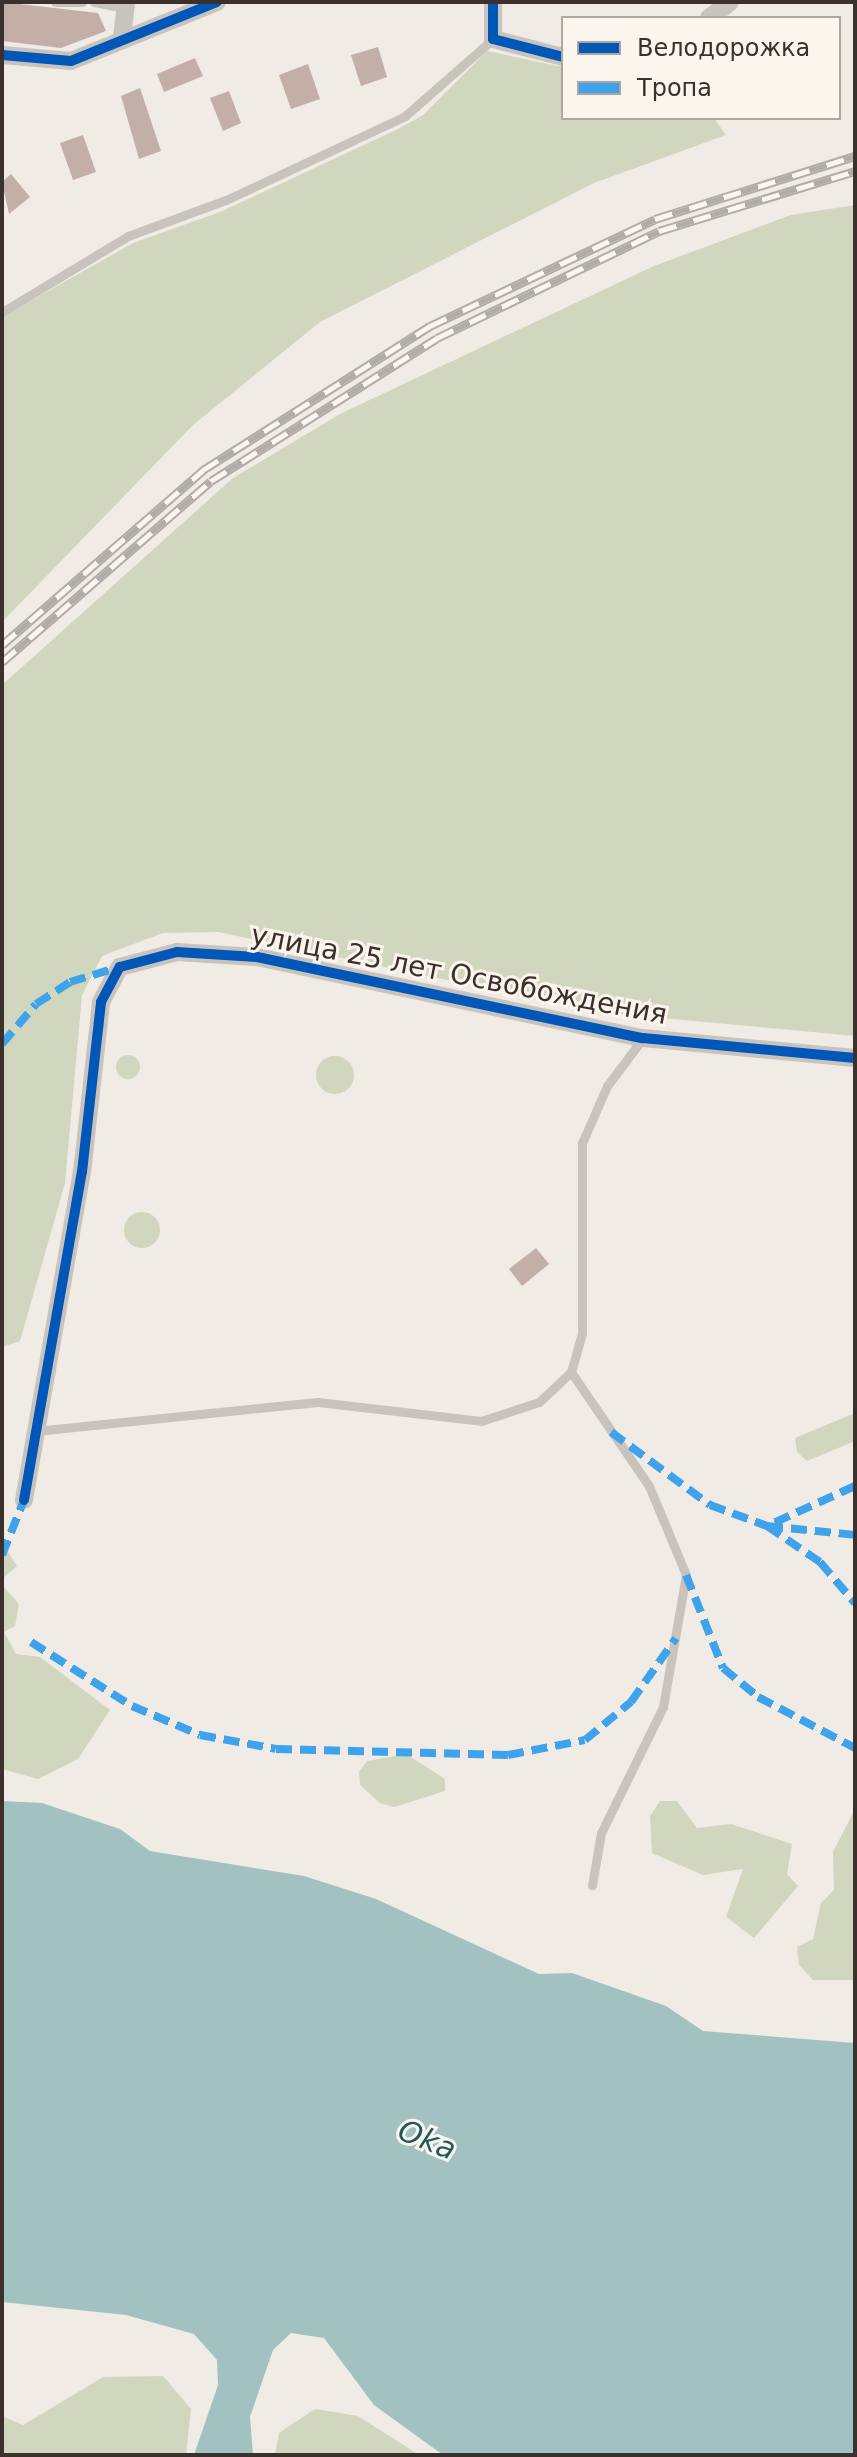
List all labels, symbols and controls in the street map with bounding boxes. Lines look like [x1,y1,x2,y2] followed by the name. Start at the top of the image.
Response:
[561,16,841,120] legend
[637,34,810,62] text: Велодорожка
[637,74,712,102] text: Тропа
[248,918,670,1032] street label: улица 25 лет Освобождения
[393,2112,461,2168] water label: Oka

